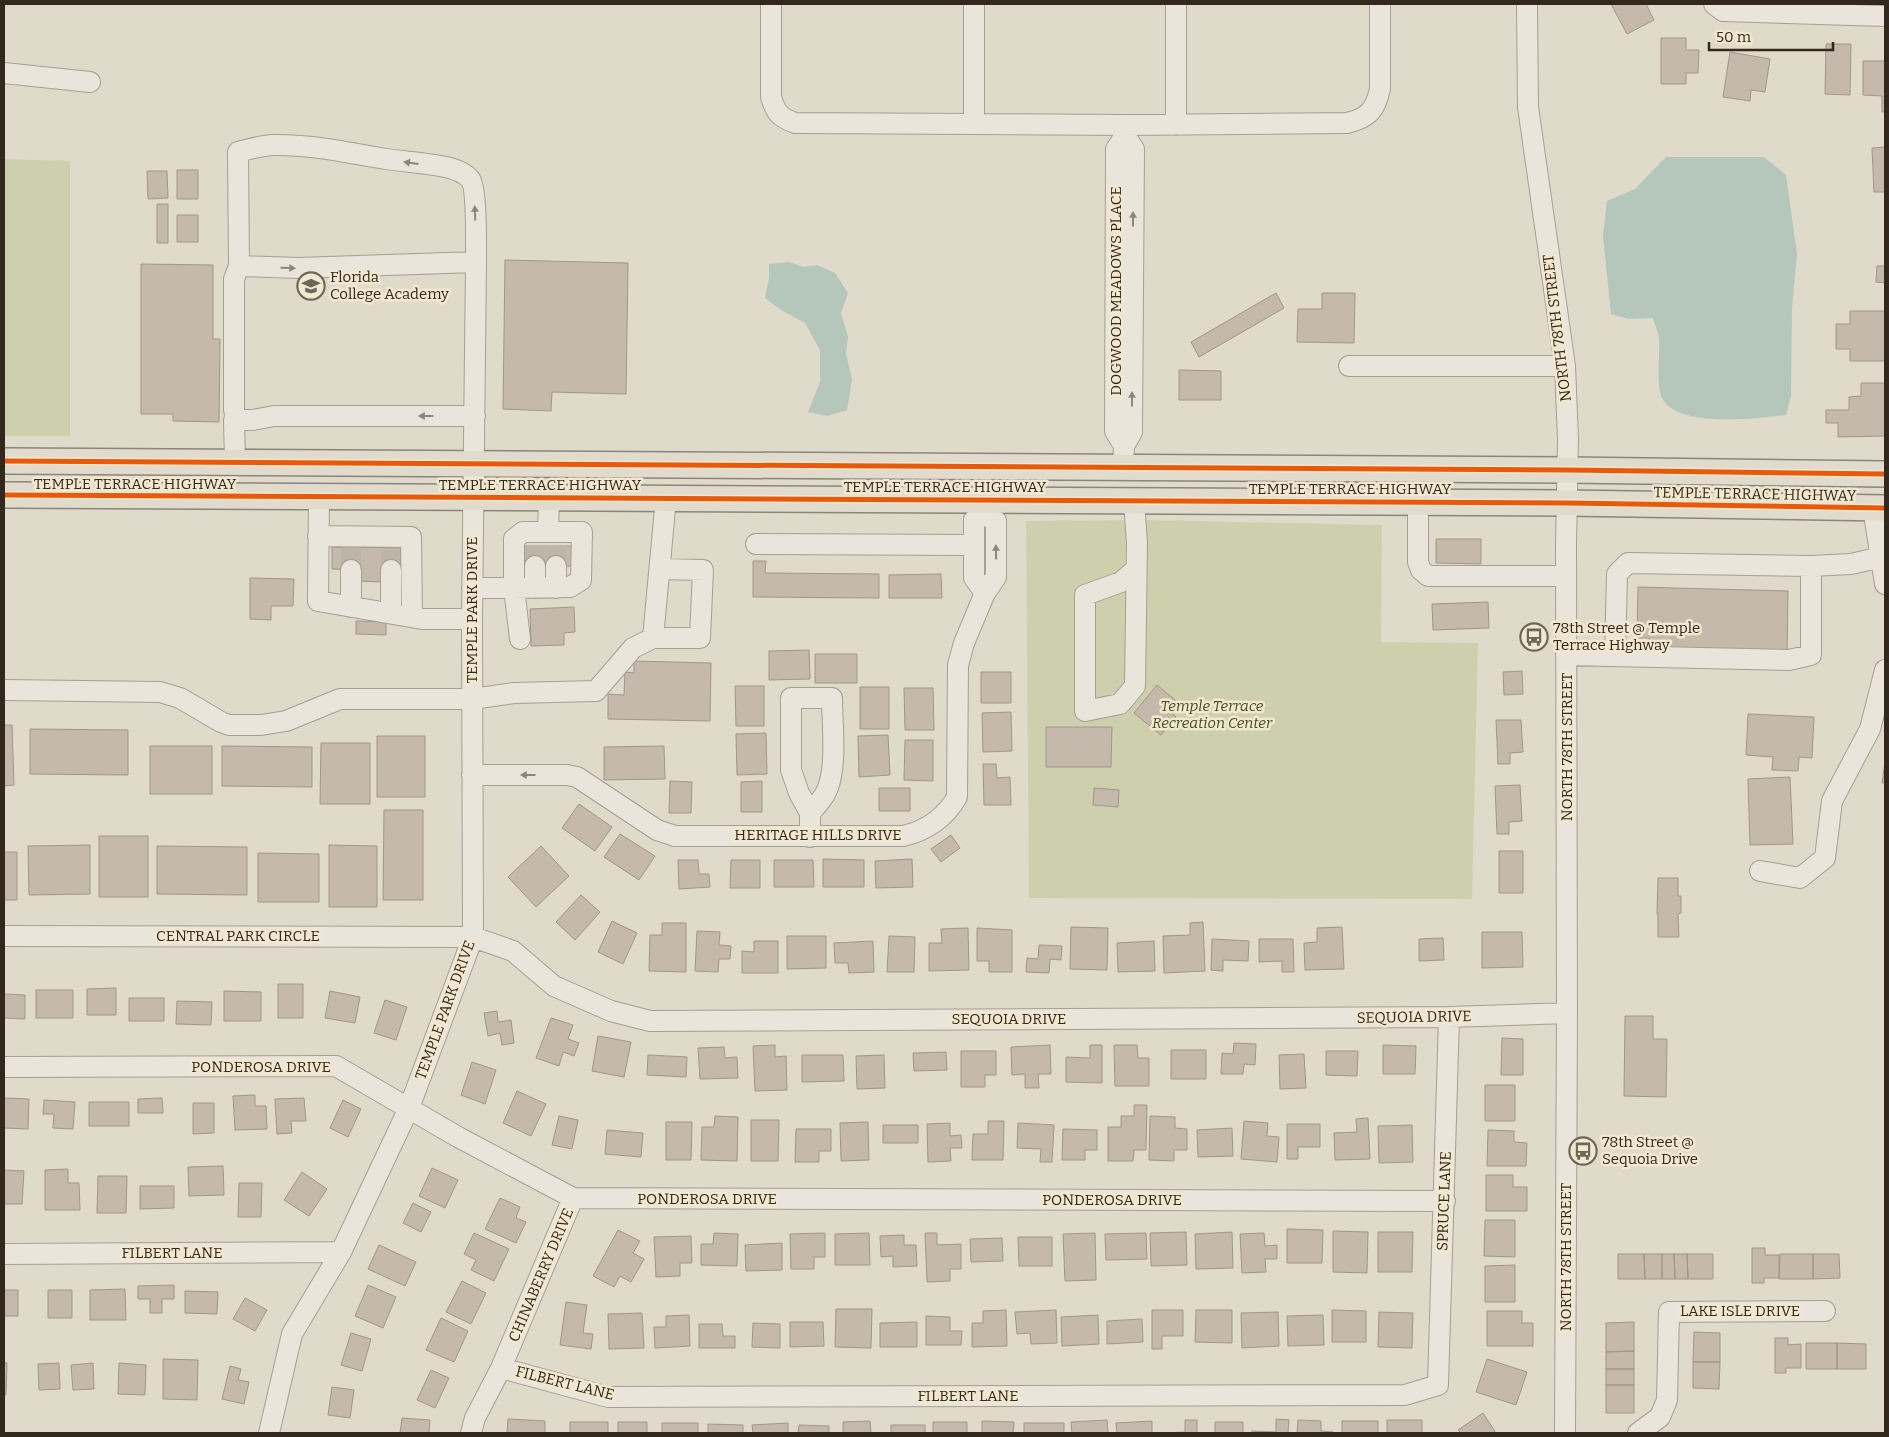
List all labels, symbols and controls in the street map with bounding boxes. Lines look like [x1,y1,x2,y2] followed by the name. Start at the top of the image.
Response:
[1709,20,1833,52] scale bar
[1716,28,1752,46] text: 50 m
[403,159,419,167] one-way arrow
[1107,186,1125,396] street label: DOGWOOD MEADOWS PLACE
[470,205,478,221] one-way arrow
[1129,211,1137,227] one-way arrow
[1539,253,1575,403] street label: NORTH 78TH STREET
[280,264,296,272] one-way arrow
[330,268,449,303] place label: Florida College Academy
[296,271,326,301] school or university icon: Florida College Academy
[1128,391,1136,407] one-way arrow
[418,412,434,420] one-way arrow
[34,475,237,493] street label: TEMPLE TERRACE HIGHWAY
[439,476,642,494] street label: TEMPLE TERRACE HIGHWAY
[844,478,1047,496] street label: TEMPLE TERRACE HIGHWAY
[1249,480,1452,498] street label: TEMPLE TERRACE HIGHWAY
[1654,483,1857,505] street label: TEMPLE TERRACE HIGHWAY
[463,537,481,684] street label: TEMPLE PARK DRIVE
[992,543,1000,559] one-way arrow
[1553,619,1700,654] place label: 78th Street @ Temple Terrace Highway
[1519,622,1549,652] bus stop icon: 78th Street @ Temple Terrace Highway
[1558,673,1576,821] street label: NORTH 78TH STREET
[1152,697,1273,732] park label: Temple Terrace Recreation Center
[520,771,536,779] one-way arrow
[734,826,902,844] street label: HERITAGE HILLS DRIVE
[156,927,320,945] street label: CENTRAL PARK CIRCLE
[411,938,479,1082] street label: TEMPLE PARK DRIVE
[1356,1007,1472,1027] street label: SEQUOIA DRIVE
[952,1010,1066,1028] street label: SEQUOIA DRIVE
[191,1058,331,1076] street label: PONDEROSA DRIVE
[1602,1133,1698,1168] place label: 78th Street @ Sequoia Drive
[1568,1136,1598,1166] bus stop icon: 78th Street @ Sequoia Drive
[1433,1151,1455,1251] street label: SPRUCE LANE
[1557,1183,1575,1331] street label: NORTH 78TH STREET
[637,1190,777,1208] street label: PONDEROSA DRIVE
[1042,1191,1182,1209] street label: PONDEROSA DRIVE
[505,1205,577,1345] street label: CHINABERRY DRIVE
[122,1244,222,1262] street label: FILBERT LANE
[1680,1302,1800,1320] street label: LAKE ISLE DRIVE
[514,1362,616,1404] street label: FILBERT LANE
[918,1387,1018,1405] street label: FILBERT LANE

